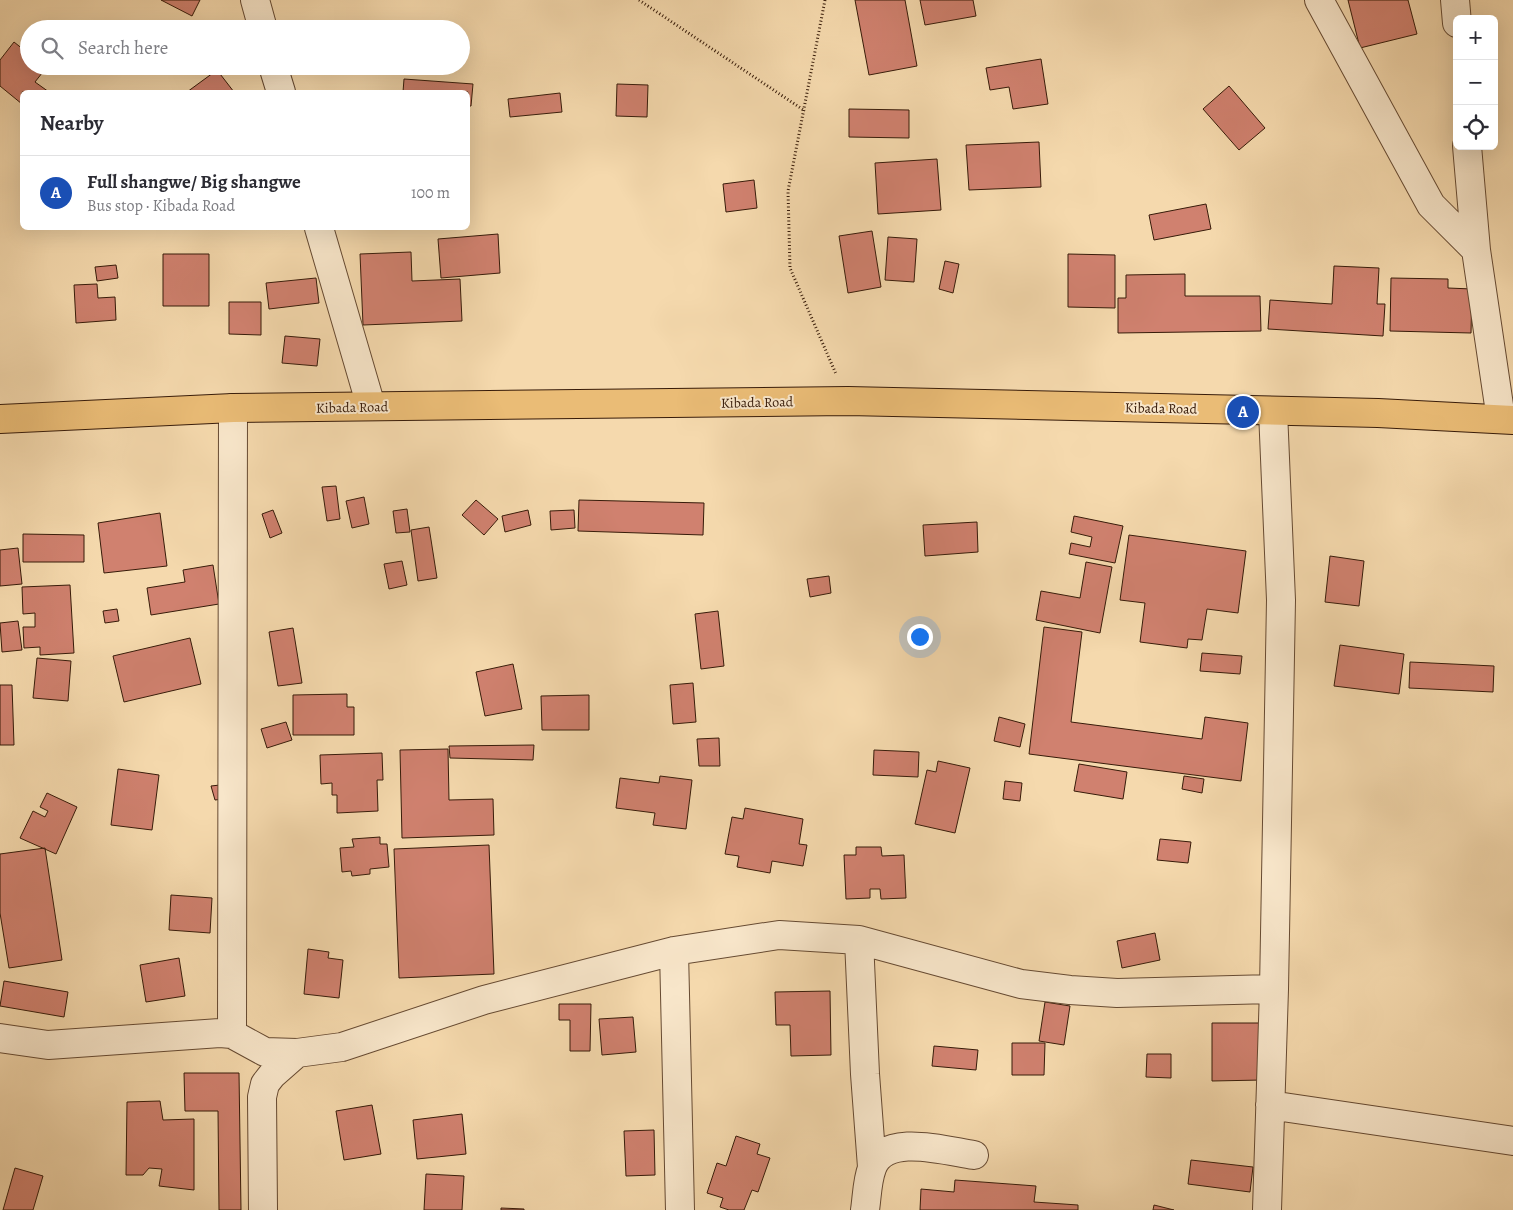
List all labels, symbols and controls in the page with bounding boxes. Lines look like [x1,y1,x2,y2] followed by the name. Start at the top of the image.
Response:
[1453,15,1498,150] map controls
[1453,15,1498,60] button: +
[20,20,470,75] search box
[38,34,66,62] icon: search
[78,35,168,61] text: Search here
[1453,60,1498,105] button: −
[1453,105,1498,150] button: locate
[40,109,103,137] text: Nearby
[87,169,301,195] text: Full shangwe/ Big shangwe
[51,182,61,204] text: A
[411,182,450,204] text: 100 m
[87,195,235,217] text: Bus stop · Kibada Road
[721,392,794,413] street label: Kibada Road
[1227,393,1259,431] pin: A
[316,397,389,418] street label: Kibada Road
[1125,398,1198,419] street label: Kibada Road
[907,624,933,650] your location

